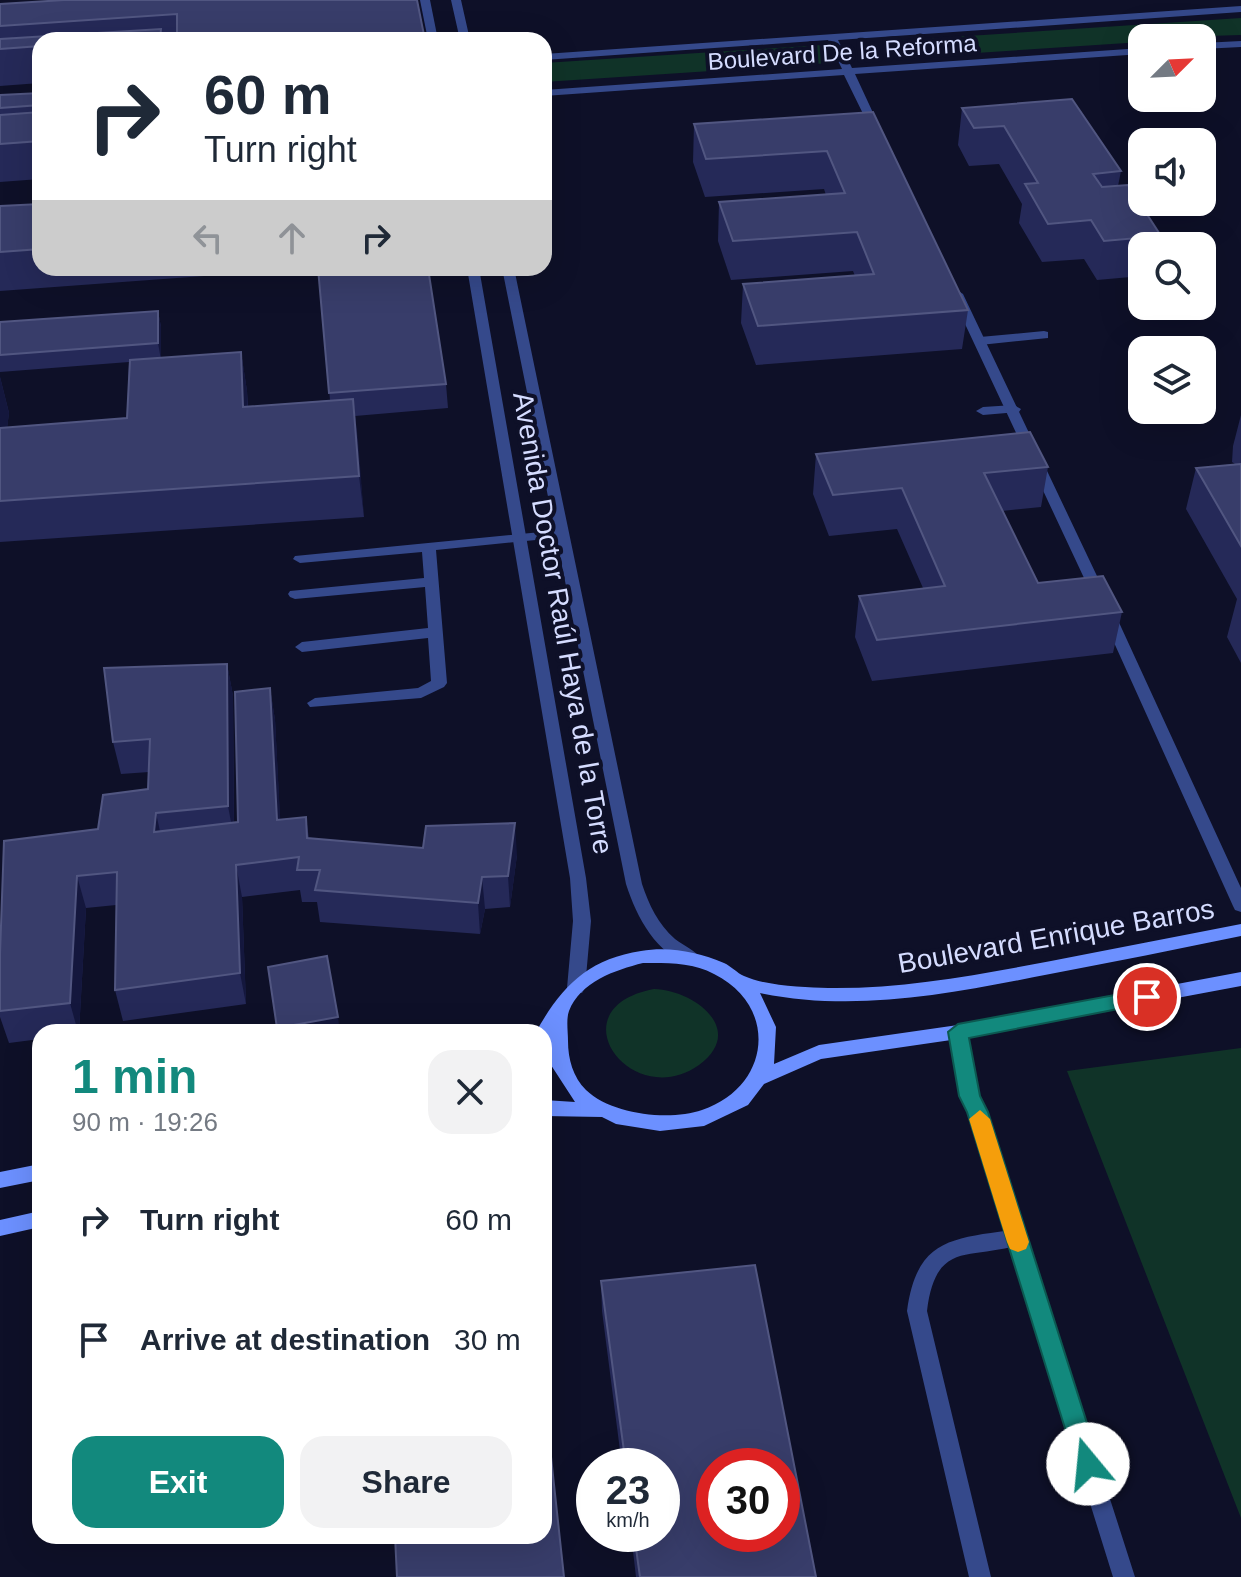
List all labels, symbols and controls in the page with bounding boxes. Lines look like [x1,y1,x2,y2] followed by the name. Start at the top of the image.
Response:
[1128,24,1216,112] north arrow
[1128,24,1216,424] map controls
[707,29,978,75] street label: Boulevard De la Reforma
[204,63,332,126] text: 60 m
[72,64,176,168] icon: right
[1128,128,1216,216] button: sound
[204,129,357,170] text: Turn right
[186,216,230,260] icon: left
[270,216,314,260] icon: ahead
[354,216,398,260] icon: right
[1128,232,1216,320] button: search
[1128,336,1216,424] button: layers
[507,389,619,857] street label: Avenida Doctor Raúl Haya de la Torre
[895,893,1217,979] street label: Boulevard Enrique Barros
[1113,963,1181,1031] pin
[1125,975,1169,1019] icon: arrive
[72,1050,197,1103] text: 1 min
[428,1050,512,1134] button: close
[72,1107,218,1137] text: 90 m · 19:26
[72,1198,116,1242] icon: right
[140,1203,279,1236] text: Turn right
[445,1203,512,1236] text: 60 m
[72,1318,116,1362] icon: arrive
[140,1323,430,1356] text: Arrive at destination
[454,1323,521,1356] text: 30 m
[1046,1422,1130,1506] position arrow
[72,1436,284,1528] button: Exit
[300,1436,512,1528] button: Share
[696,1448,800,1552] speed limit sign: 30
[606,1468,650,1512] text: 23
[606,1509,650,1531] text: km/h

